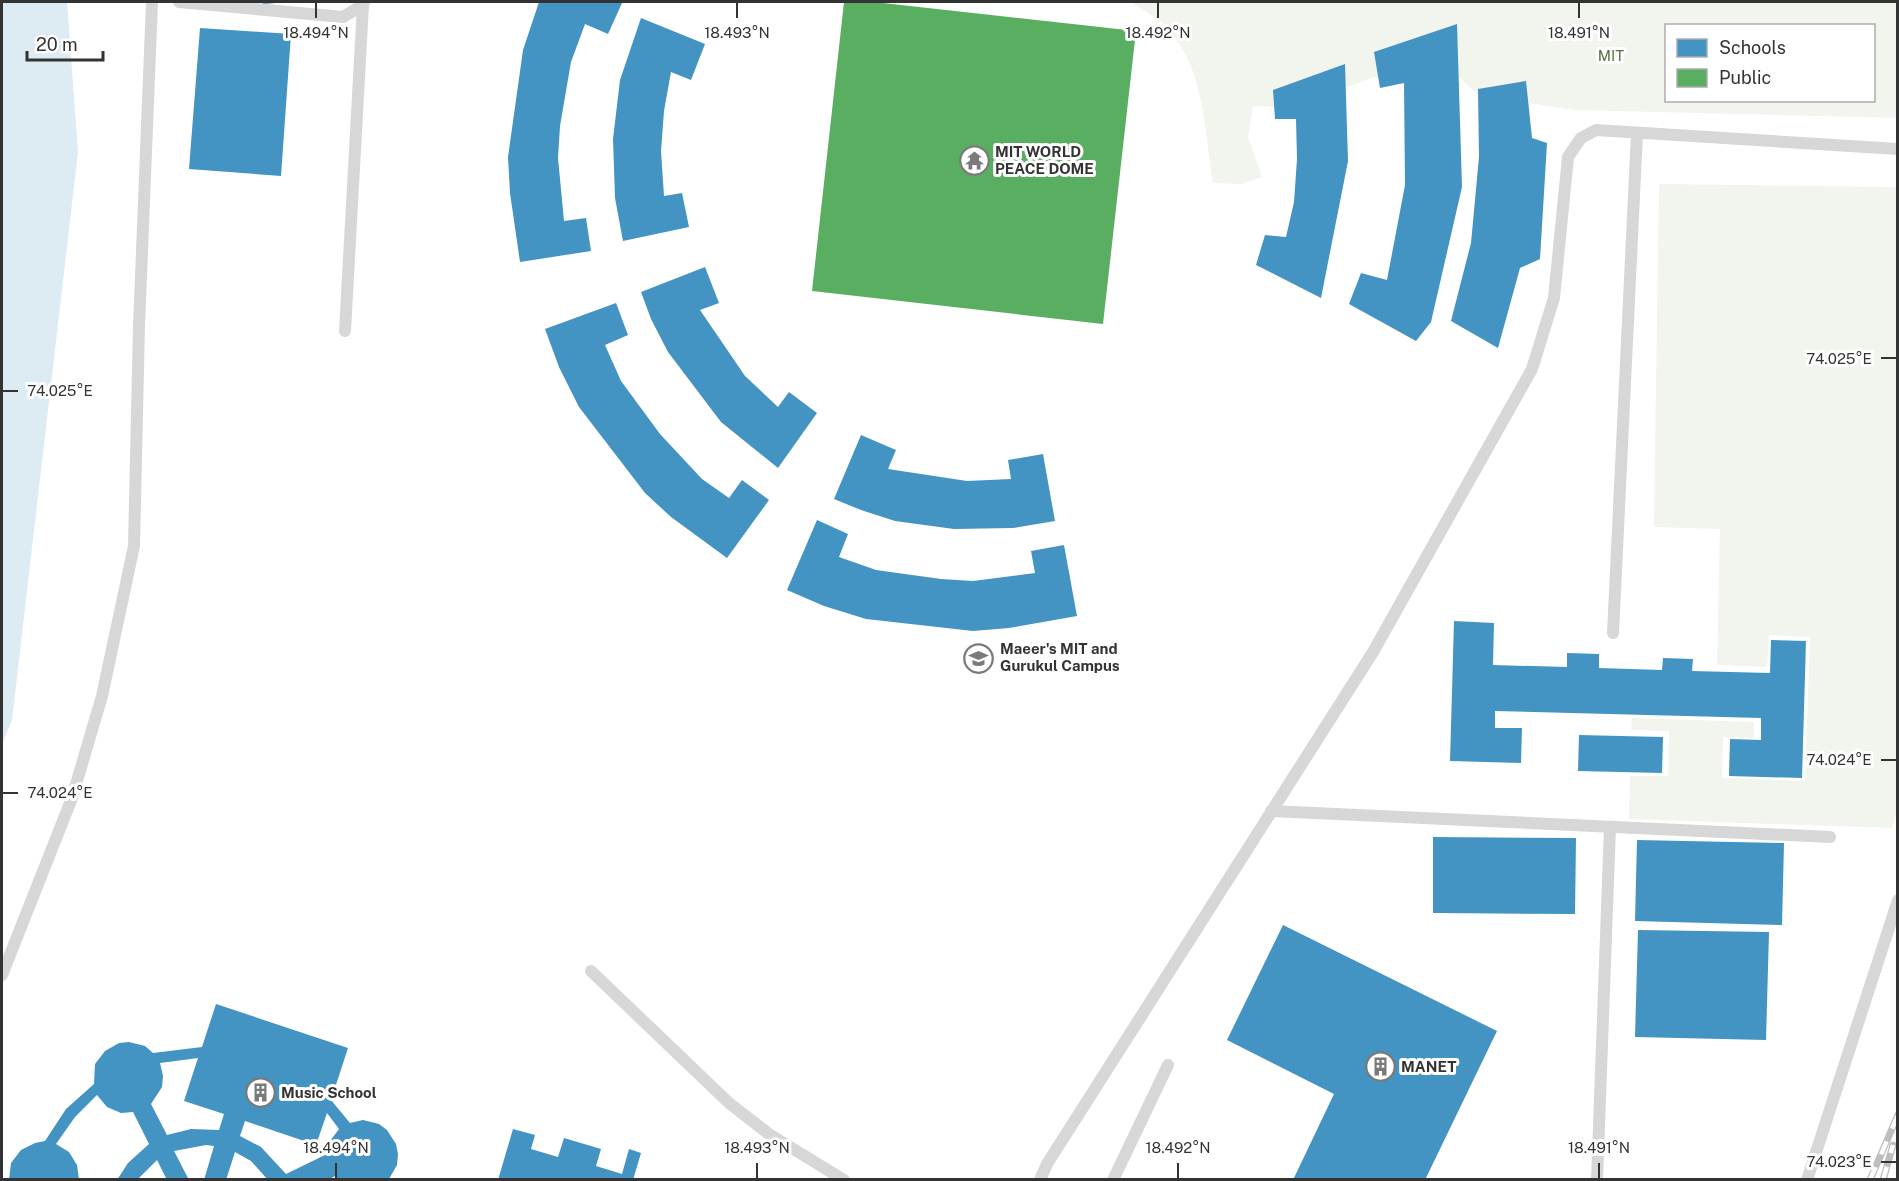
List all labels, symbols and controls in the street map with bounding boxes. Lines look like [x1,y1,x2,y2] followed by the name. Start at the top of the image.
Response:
[27,24,104,62] scale bar
[283,24,349,41] text: 18.494°N
[704,24,770,41] text: 18.493°N
[1125,24,1191,41] text: 18.492°N
[1548,24,1610,41] text: 18.491°N
[1665,24,1875,102] legend
[36,34,78,55] text: 20 m
[1719,37,1786,58] text: Schools
[1598,47,1624,64] park label: MIT
[1719,67,1771,88] text: Public
[995,143,1094,177] place label: MIT WORLD PEACE DOME
[958,145,990,177] temple icon: MIT WORLD PEACE DOME
[1806,350,1872,367] text: 74.025°E
[27,382,93,399] text: 74.025°E
[1000,640,1120,674] place label: Maeer's MIT and Gurukul Campus
[963,642,995,674] school or university icon: Maeer's MIT and Gurukul Campus
[1806,751,1872,768] text: 74.024°E
[27,784,93,801] text: 74.024°E
[1364,1051,1396,1083] building icon: MANET
[1401,1058,1457,1075] place label: MANET
[244,1077,276,1109] building icon: Music School
[281,1084,377,1101] place label: Music School
[303,1139,369,1156] text: 18.494°N
[724,1139,790,1156] text: 18.493°N
[1145,1139,1211,1156] text: 18.492°N
[1568,1139,1630,1156] text: 18.491°N
[1806,1153,1872,1170] text: 74.023°E

